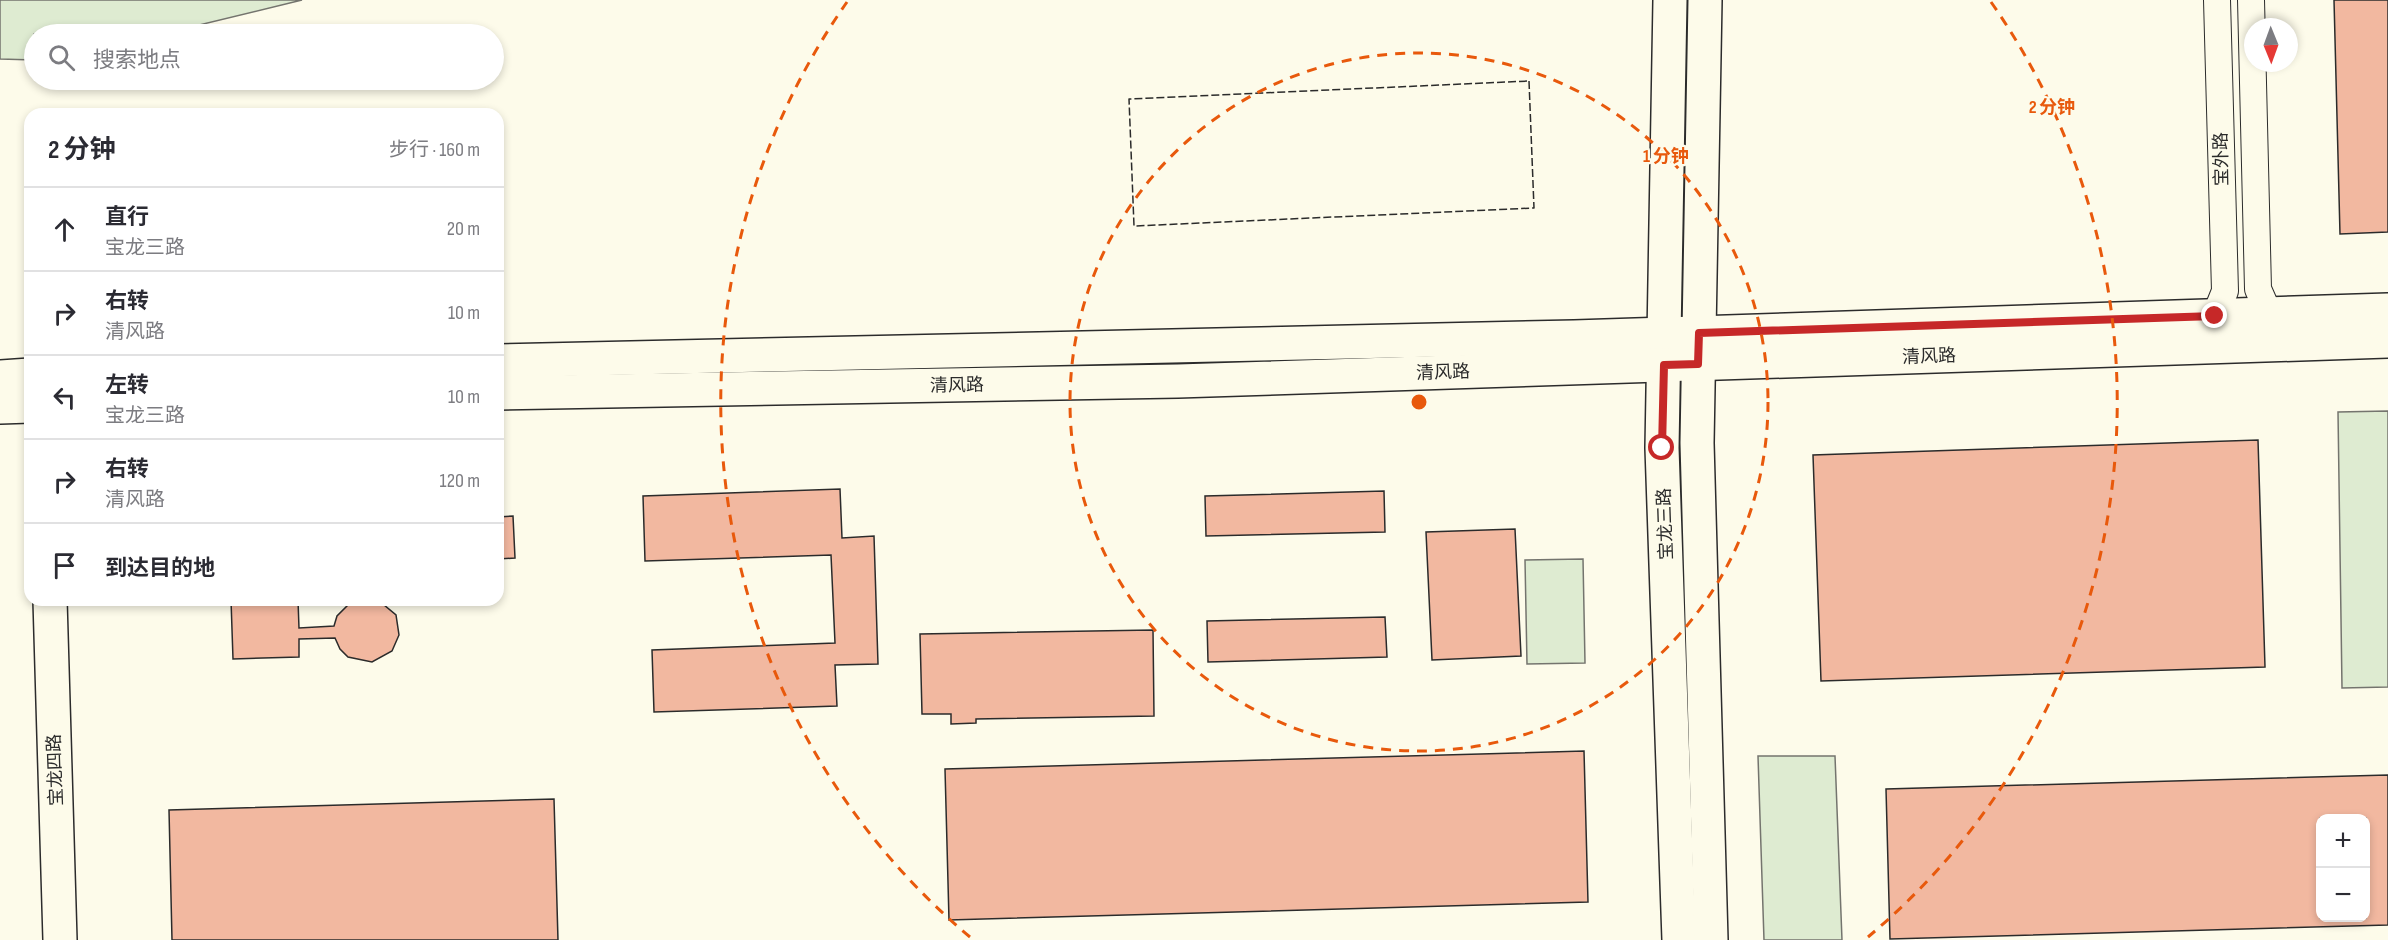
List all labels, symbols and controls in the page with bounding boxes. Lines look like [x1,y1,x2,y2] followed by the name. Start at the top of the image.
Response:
[2244,18,2298,72] north arrow
[24,24,504,90] search box
[45,41,78,74] icon: search
[93,47,181,74] text: 搜索地点
[2029,97,2075,118] text: 2 分钟
[2211,132,2232,186] street label: 宝外路
[48,135,115,166] text: 2 分钟
[389,138,480,162] text: 步行 · 160 m
[1643,146,1689,167] text: 1 分钟
[105,204,149,231] text: 直行
[48,213,81,246] icon: ahead
[447,217,480,241] text: 20 m
[105,236,185,260] text: 宝龙三路
[105,288,149,315] text: 右转
[48,297,81,330] icon: right
[448,301,480,325] text: 10 m
[2201,302,2227,328] route end
[105,320,165,344] text: 清风路
[1902,345,1956,368] street label: 清风路
[1416,361,1470,384] street label: 清风路
[105,372,149,399] text: 左转
[930,375,984,396] street label: 清风路
[48,381,81,414] icon: left
[448,385,480,409] text: 10 m
[1409,392,1429,412] centre of rings
[105,404,185,428] text: 宝龙三路
[1648,434,1674,460] route start
[105,456,149,483] text: 右转
[48,465,81,498] icon: right
[440,469,480,493] text: 120 m
[105,488,165,512] text: 清风路
[1654,488,1677,560] street label: 宝龙三路
[48,549,81,582] icon: arrive
[105,555,215,582] text: 到达目的地
[44,734,67,806] street label: 宝龙四路
[2316,814,2370,922] map controls
[2316,814,2370,868] button: +
[2316,868,2370,922] button: −

